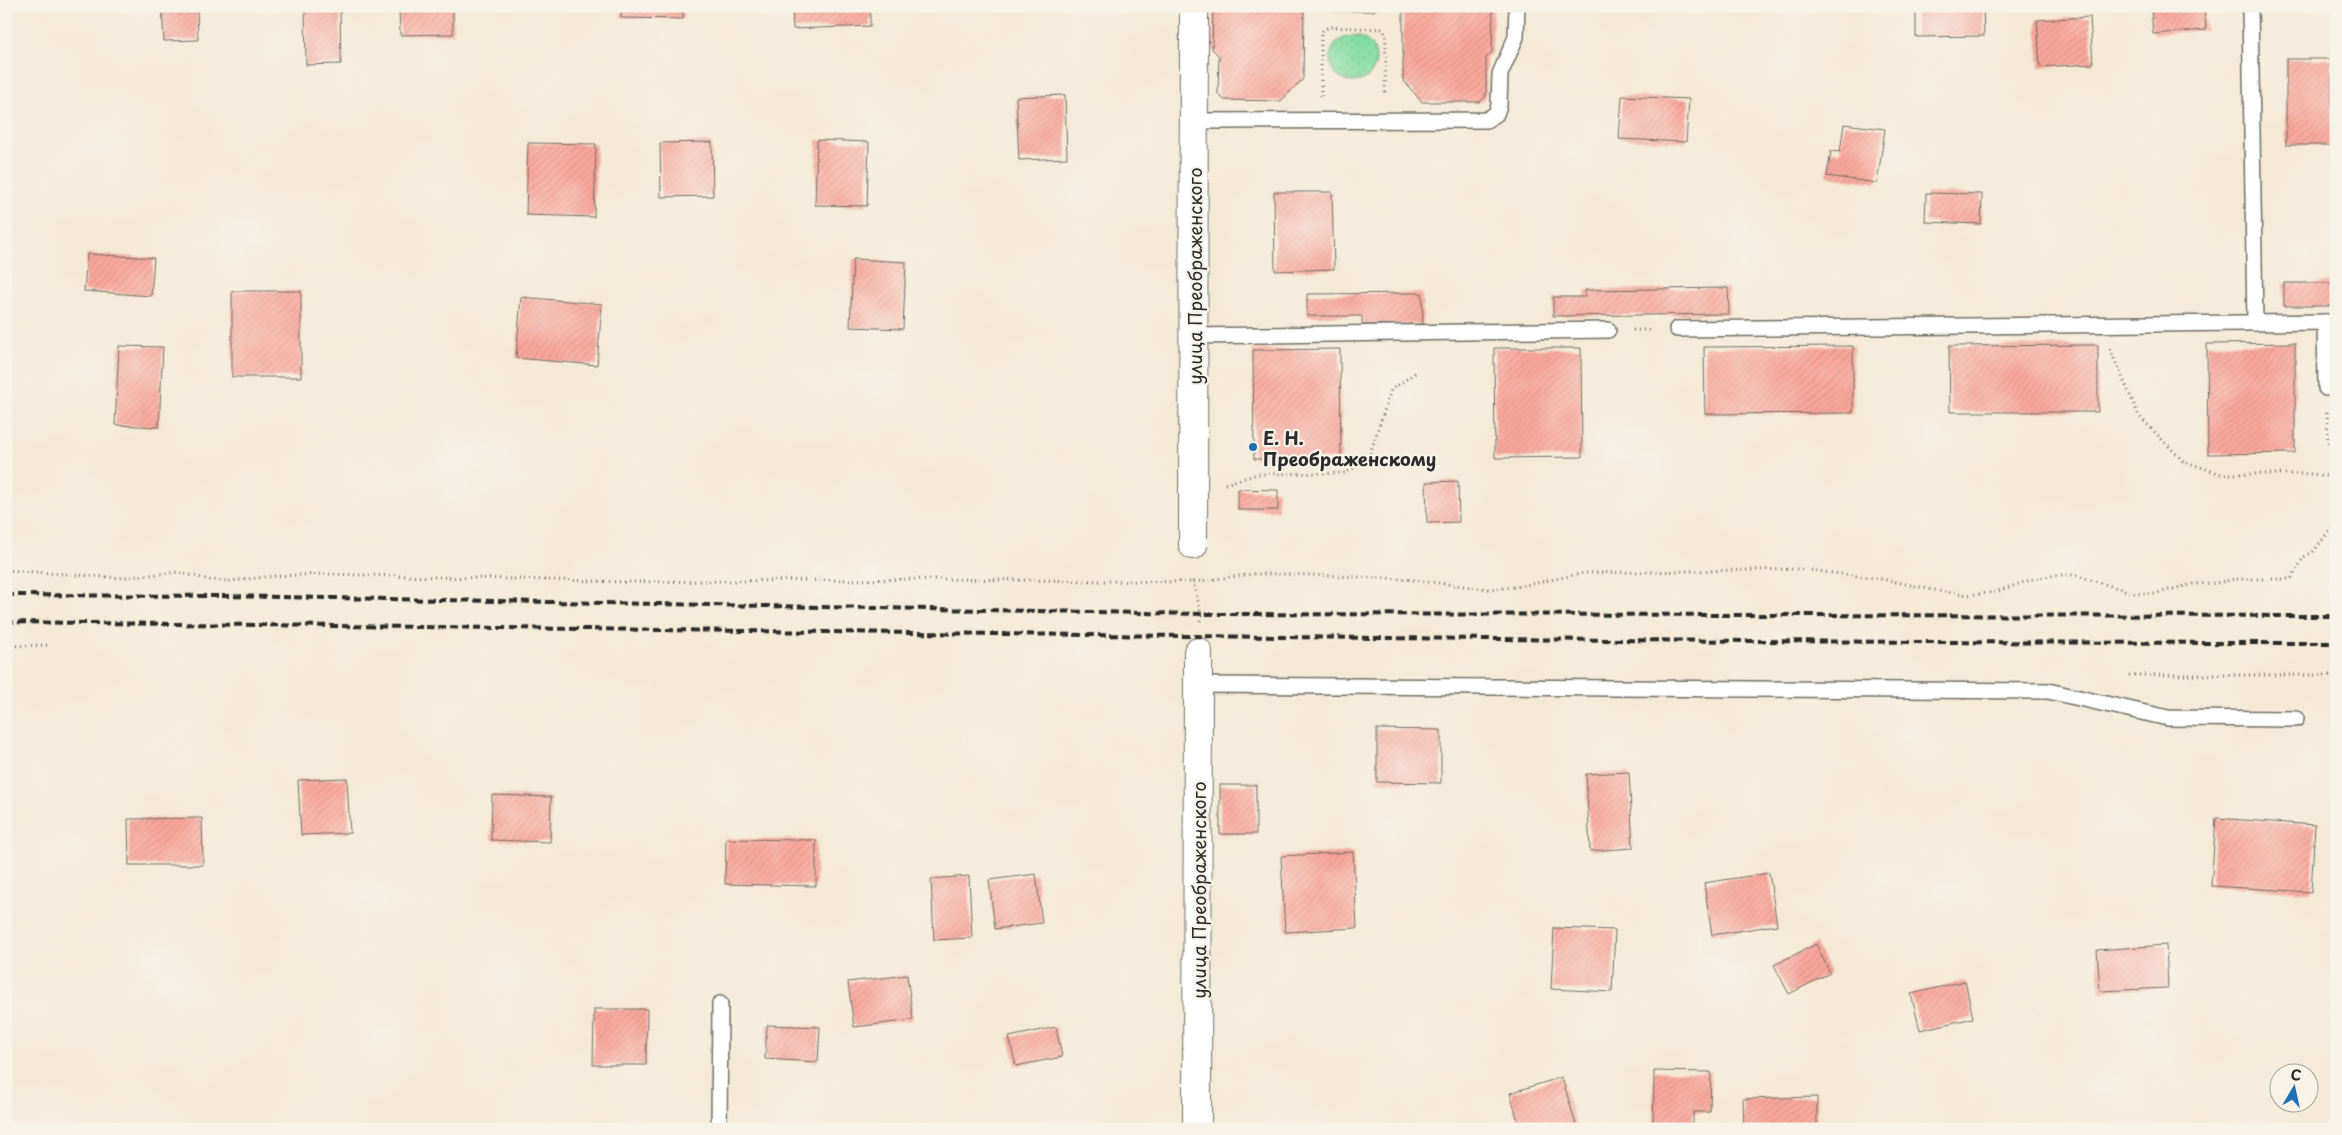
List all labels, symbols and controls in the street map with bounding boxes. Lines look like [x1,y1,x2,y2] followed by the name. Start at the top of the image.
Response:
[1181,167,1208,385] street label: улица Преображенского
[1263,424,1436,472] place label: Е. Н. Преображенскому
[1247,441,1259,453] marker: Е. Н. Преображенскому
[1185,781,1212,999] street label: улица Преображенского
[2270,1062,2320,1112] north arrow
[2289,1063,2303,1086] text: С

